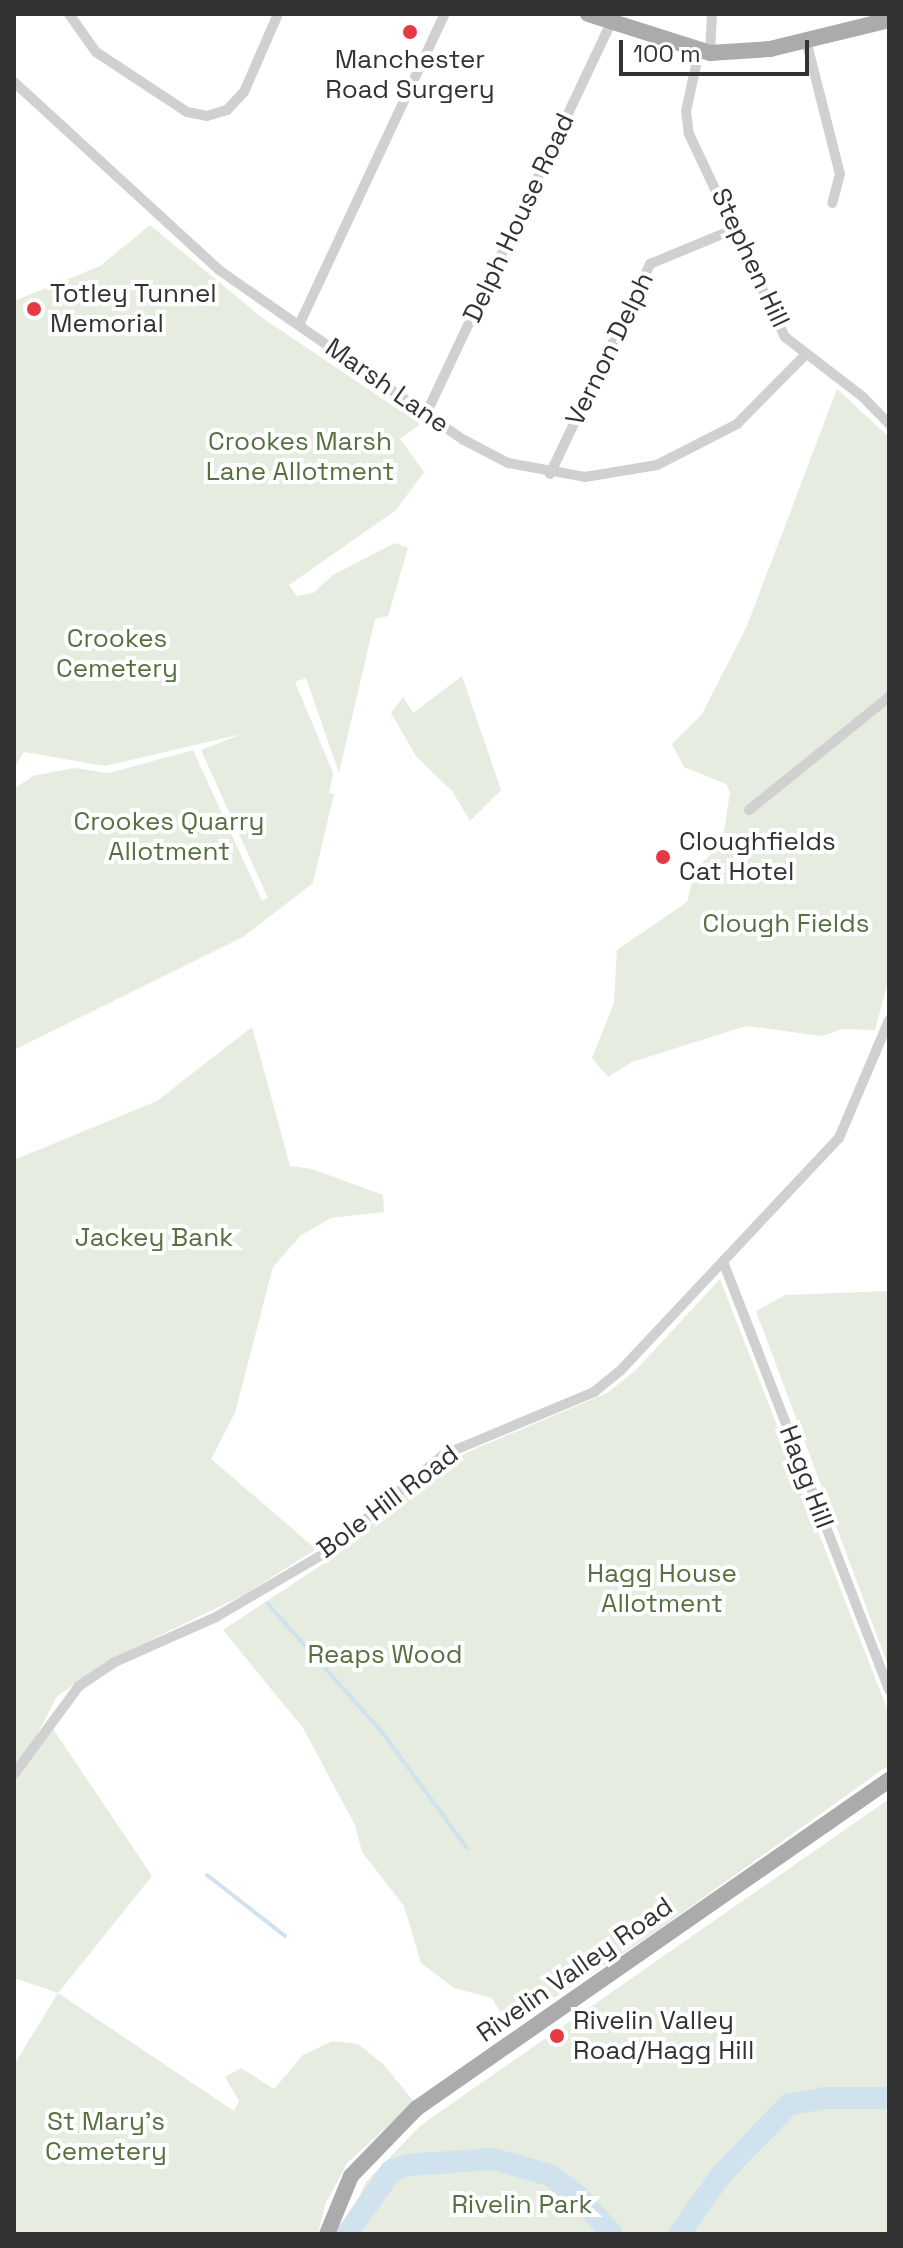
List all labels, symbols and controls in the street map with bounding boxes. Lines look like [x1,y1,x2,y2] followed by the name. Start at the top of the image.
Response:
[401,23,419,41] marker: Manchester Road Surgery
[623,24,813,74] scale bar
[633,38,701,69] text: 100 m
[325,44,495,106] place label: Manchester Road Surgery
[457,109,581,327] street label: Delph House Road
[704,184,796,332] street label: Stephen Hill
[559,267,661,431] street label: Vernon Delph
[50,278,217,340] place label: Totley Tunnel Memorial
[25,300,43,318] marker: Totley Tunnel Memorial
[319,332,455,440] street label: Marsh Lane
[205,426,395,488] park label: Crookes Marsh Lane Allotment
[56,623,178,684] park label: Crookes Cemetery
[73,806,265,868] park label: Crookes Quarry Allotment
[679,826,836,888] place label: Cloughfields Cat Hotel
[654,848,672,866] marker: Cloughfields Cat Hotel
[703,908,869,940] park label: Clough Fields
[75,1222,233,1254] park label: Jackey Bank
[772,1421,840,1533] street label: Hagg Hill
[311,1439,465,1565] street label: Bole Hill Road
[587,1558,737,1620] park label: Hagg House Allotment
[307,1639,463,1671] park label: Reaps Wood
[471,1891,679,2049] street label: Rivelin Valley Road
[573,2005,754,2066] place label: Rivelin Valley Road/Hagg Hill
[548,2027,566,2045] marker: Rivelin Valley Road/Hagg Hill
[45,2106,167,2168] park label: St Mary's Cemetery
[451,2189,593,2221] park label: Rivelin Park

